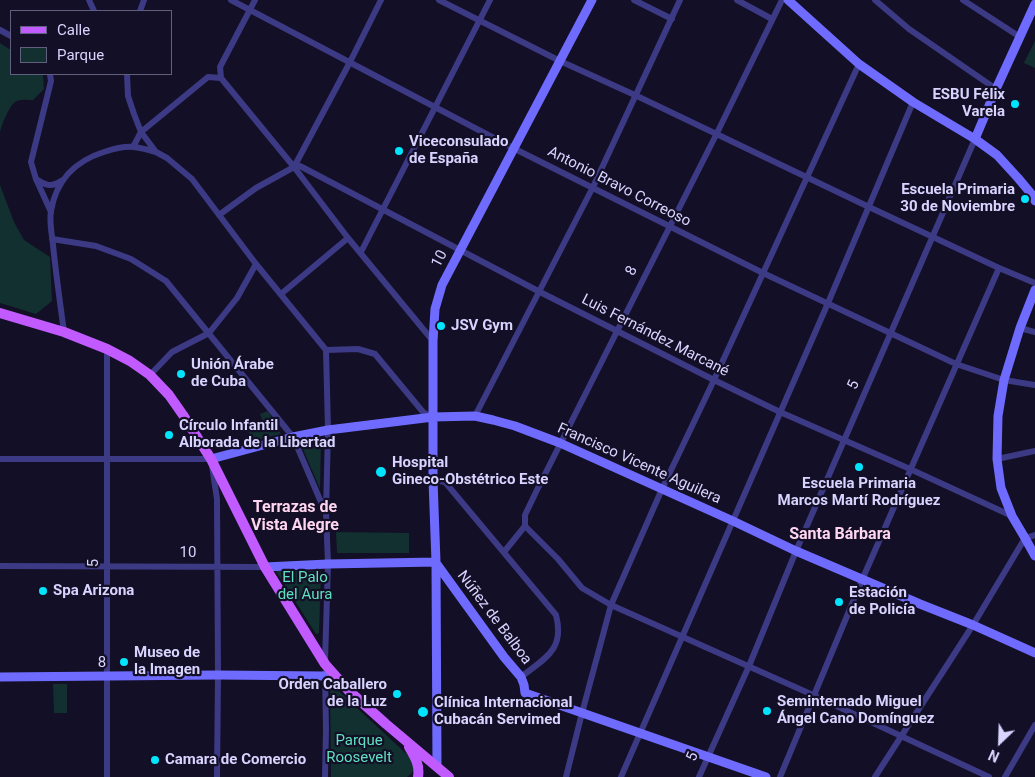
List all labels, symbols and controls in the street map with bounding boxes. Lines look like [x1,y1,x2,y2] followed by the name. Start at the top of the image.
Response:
[10,10,172,75] legend
[57,21,90,39] text: Calle
[57,46,104,64] text: Parque
[932,86,1005,121] place label: ESBU Félix Varela
[1009,98,1021,110] marker: ESBU Félix Varela
[409,133,508,168] place label: Viceconsulado de España
[544,143,694,231] street label: Antonio Bravo Correoso
[393,145,405,157] marker: Viceconsulado de España
[900,181,1015,216] place label: Escuela Primaria 30 de Noviembre
[1019,193,1031,205] marker: Escuela Primaria 30 de Noviembre
[428,247,452,271] street label: 10
[622,263,642,279] street label: 8
[578,291,732,381] street label: Luis Fernández Marcané
[451,317,513,335] place label: JSV Gym
[435,320,447,332] marker: JSV Gym
[191,356,274,391] place label: Unión Árabe de Cuba
[175,368,187,380] marker: Unión Árabe de Cuba
[844,377,864,393] street label: 5
[179,417,335,452] place label: Círculo Infantil Alborada de la Libertad
[554,420,724,508] street label: Francisco Vicente Aguilera
[163,429,175,441] marker: Círculo Infantil Alborada de la Libertad
[392,454,548,489] place label: Hospital Gineco-Obstétrico Este
[853,461,865,473] marker: Escuela Primaria Marcos Martí Rodríguez
[374,465,388,479] marker: Hospital Gineco-Obstétrico Este
[778,475,940,510] place label: Escuela Primaria Marcos Martí Rodríguez
[251,498,339,536] district label: Terrazas de Vista Alegre
[789,525,891,545] district label: Santa Bárbara
[180,544,196,562] street label: 10
[85,559,103,567] street label: 5
[453,568,535,668] street label: Núñez de Balboa
[278,569,332,604] park label: El Palo del Aura
[53,582,134,600] place label: Spa Arizona
[849,584,915,619] place label: Estación de Policía
[37,585,49,597] marker: Spa Arizona
[833,596,845,608] marker: Estación de Policía
[134,644,200,679] place label: Museo de la Imagen
[98,654,106,672] street label: 8
[118,656,130,668] marker: Museo de la Imagen
[279,676,387,711] place label: Orden Caballero de la Luz
[391,688,403,700] marker: Orden Caballero de la Luz
[777,693,934,728] place label: Seminternado Miguel Ángel Cano Domínguez
[434,694,572,729] place label: Clínica Internacional Cubacán Servimed
[416,705,430,719] marker: Clínica Internacional Cubacán Servimed
[761,705,773,717] marker: Seminternado Miguel Ángel Cano Domínguez
[975,717,1025,767] north arrow
[326,732,392,767] park label: Parque Roosevelt
[986,746,1002,765] text: N
[683,750,703,764] street label: 5
[165,751,306,769] place label: Camara de Comercio
[149,754,161,766] marker: Camara de Comercio

